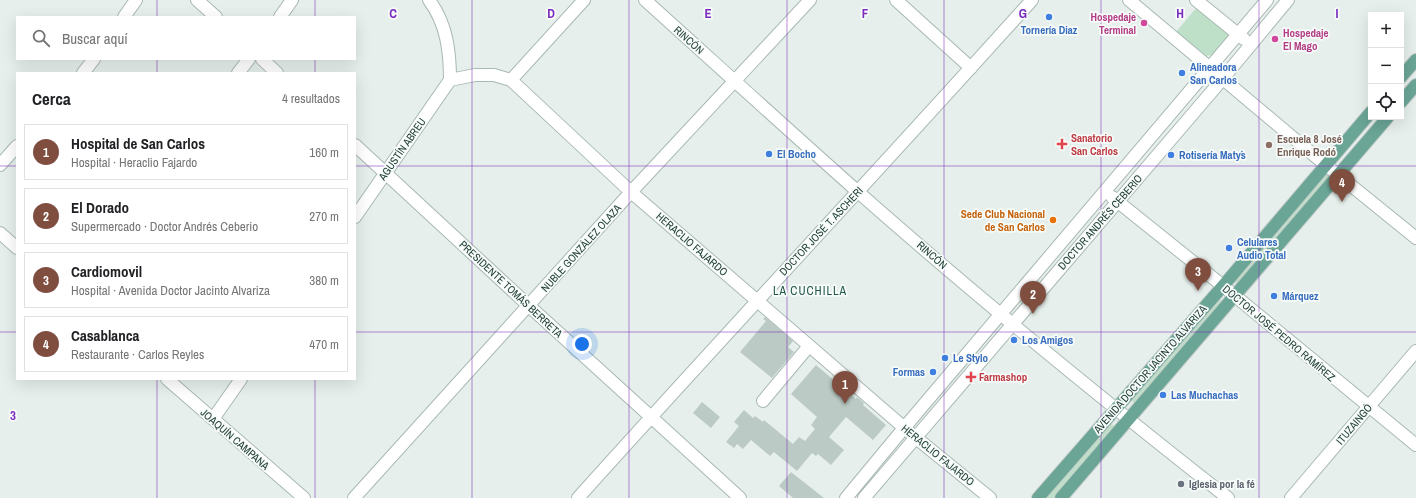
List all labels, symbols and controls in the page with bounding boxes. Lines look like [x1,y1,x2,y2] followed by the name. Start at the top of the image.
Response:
[389,5,397,22] text: C
[547,5,555,22] text: D
[704,5,712,22] text: E
[862,5,869,22] text: F
[1019,5,1027,22] text: G
[1176,5,1184,22] text: H
[1336,5,1339,22] text: I
[1090,10,1136,37] place label: Hospedaje Terminal
[1044,12,1054,22] marker: Tornería Diaz
[1368,12,1404,120] map controls
[1368,12,1404,48] button: +
[16,16,356,60] search box
[1139,18,1149,28] marker: Hospedaje Terminal
[671,23,707,57] street label: RINCÓN
[1021,23,1078,37] place label: Tornería Diaz
[1283,26,1329,53] place label: Hospedaje El Mago
[30,27,52,49] icon: search
[62,28,128,49] text: Buscar aquí
[1270,34,1280,44] marker: Hospedaje El Mago
[1368,48,1404,84] button: −
[1190,60,1237,87] place label: Alineadora San Carlos
[1177,68,1187,78] marker: Alineadora San Carlos
[1368,84,1404,120] button: locate
[32,87,71,110] text: Cerca
[282,90,340,107] text: 4 resultados
[375,115,429,184] street label: AGUSTÍN ABREU
[1071,131,1118,158] place label: Sanatorio San Carlos
[1277,132,1342,159] place label: Escuela 8 José Enrique Rodó
[71,133,205,154] text: Hospital de San Carlos
[1056,138,1068,150] marker: Sanatorio San Carlos
[1264,140,1274,150] marker: Escuela 8 José Enrique Rodó
[43,144,49,161] text: 1
[309,144,339,161] text: 160 m
[777,147,817,161] place label: El Bocho
[1179,148,1246,162] place label: Rotisería Maty´s
[764,149,774,159] marker: El Bocho
[1166,150,1176,160] marker: Rotisería Maty´s
[71,154,197,171] text: Hospital · Heraclio Fajardo
[1329,169,1355,202] pin: 4
[1055,172,1145,272] street label: DOCTOR ANDRÉS CEBERIO
[776,184,866,278] street label: DOCTOR JOSÉ T. ASCHERI
[71,197,129,218] text: El Dorado
[538,200,625,295] street label: NUBLE GONZÁLEZ OLAZA
[961,207,1045,234] place label: Sede Club Nacional de San Carlos
[43,208,49,225] text: 2
[309,208,339,225] text: 270 m
[653,209,731,279] street label: HERACLIO FAJARDO
[1048,215,1058,225] marker: Sede Club Nacional de San Carlos
[71,218,258,235] text: Supermercado · Doctor Andrés Ceberio
[1237,235,1286,262] place label: Celulares Audio Total
[456,237,566,341] street label: PRESIDENTE TOMÁS BERRETA
[914,238,950,272] street label: RINCÓN
[1224,243,1234,253] marker: Celulares Audio Total
[1185,258,1211,291] pin: 3
[71,261,142,282] text: Cardiomovil
[43,272,49,289] text: 3
[309,272,339,289] text: 380 m
[1020,281,1046,314] pin: 2
[71,282,270,299] text: Hospital · Avenida Doctor Jacinto Alvariza
[1220,282,1339,385] street label: DOCTOR JOSÉ PEDRO RAMÍREZ
[773,283,847,299] district label: LA CUCHILLA
[1282,289,1319,303] place label: Márquez
[1269,291,1279,301] marker: Márquez
[1090,301,1210,437] street label: AVENIDA DOCTOR JACINTO ALVARIZA
[71,325,139,346] text: Casablanca
[1022,333,1073,347] place label: Los Amigos
[572,334,592,354] your location
[1009,335,1019,345] marker: Los Amigos
[43,336,49,353] text: 4
[309,336,339,353] text: 470 m
[71,346,204,363] text: Restaurante · Carlos Reyles
[953,351,989,365] place label: Le Stylo
[940,353,950,363] marker: Le Stylo
[893,365,925,379] place label: Formas
[928,367,938,377] marker: Formas
[979,370,1028,384] place label: Farmashop
[832,371,858,404] pin: 1
[966,372,976,382] marker: Farmashop
[1171,388,1238,402] place label: Las Muchachas
[1158,390,1168,400] marker: Las Muchachas
[1333,401,1375,447] street label: ITUZAINGÓ
[198,405,273,473] street label: JOAQUÍN CAMPANA
[10,407,16,424] text: 3
[899,421,977,489] street label: HERACLIO FAJARDO
[1189,477,1255,491] place label: Iglesia por la fé
[1176,479,1186,489] marker: Iglesia por la fé

